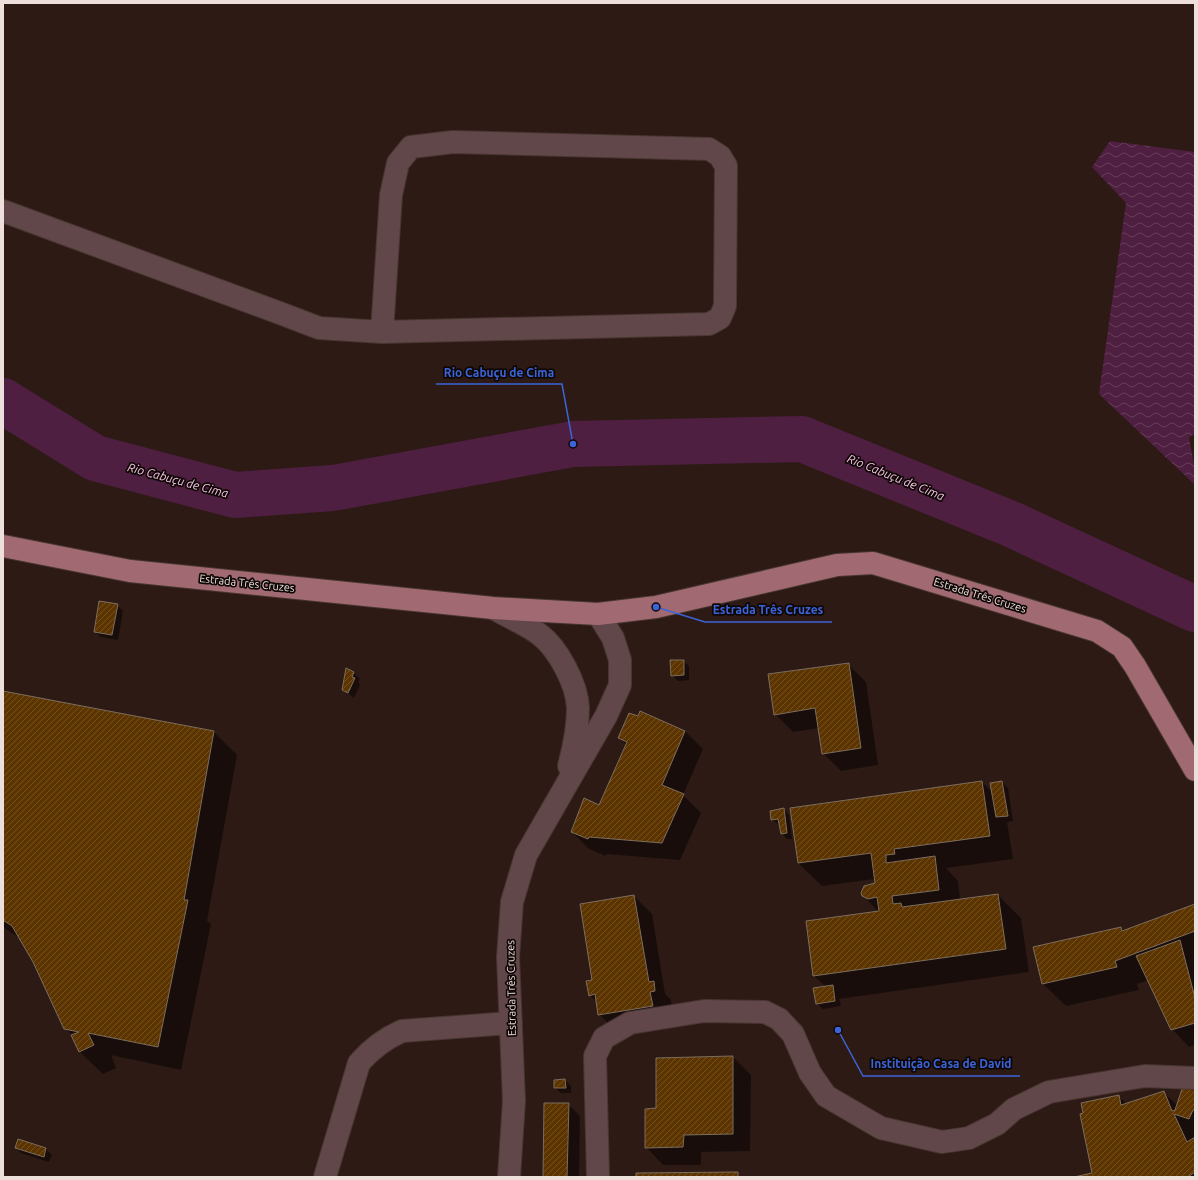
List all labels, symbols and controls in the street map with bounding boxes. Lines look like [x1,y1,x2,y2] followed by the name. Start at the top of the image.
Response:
[436,360,562,384] callout: Rio Cabuçu de Cima
[444,366,554,381] text: Rio Cabuçu de Cima
[846,452,947,503] water label: Rio Cabuçu de Cima
[126,460,230,500] water label: Rio Cabuçu de Cima
[199,572,296,594] street label: Estrada Três Cruzes
[932,575,1028,615] street label: Estrada Três Cruzes
[705,598,832,622] callout: Estrada Três Cruzes
[713,603,824,616] text: Estrada Três Cruzes
[504,940,518,1036] street label: Estrada Três Cruzes
[863,1052,1020,1076] callout: Instituição Casa de David
[871,1057,1011,1072] text: Instituição Casa de David

